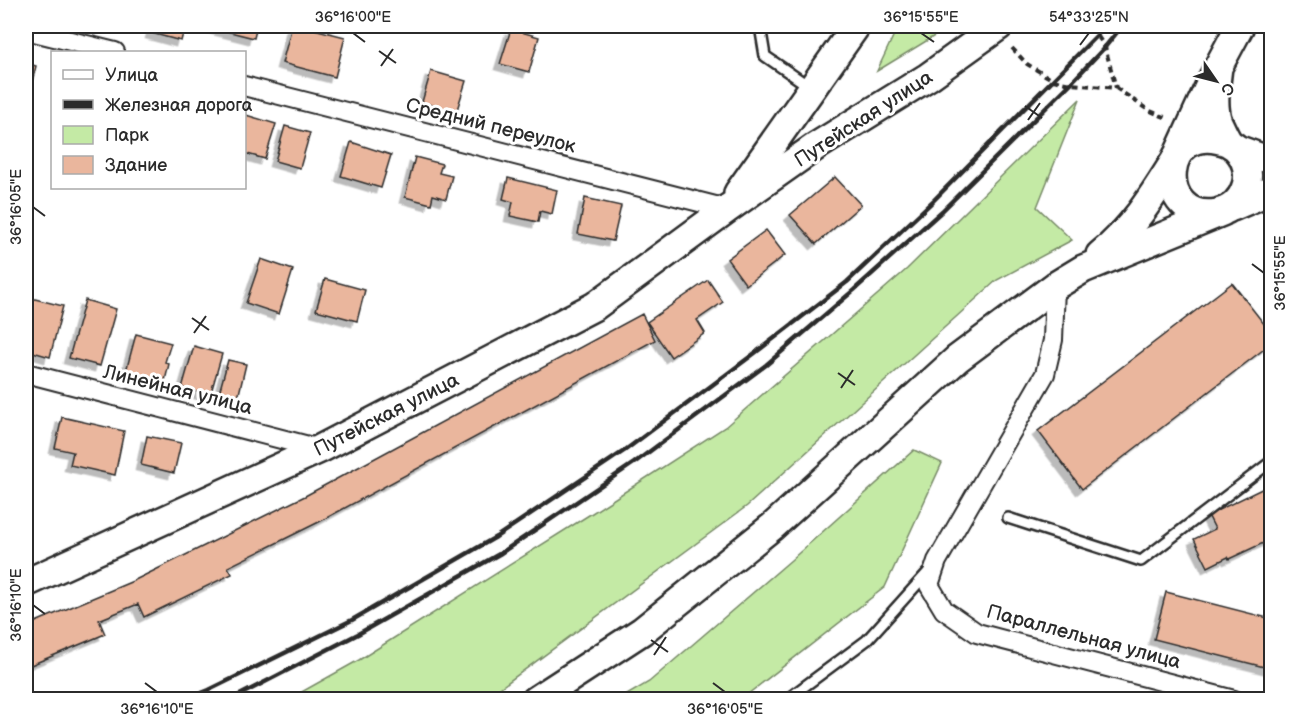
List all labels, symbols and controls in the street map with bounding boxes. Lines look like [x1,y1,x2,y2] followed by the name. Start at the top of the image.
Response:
[315,8,391,27] text: 36°16'00"E
[883,8,959,27] text: 36°15'55"E
[1049,8,1129,27] text: 54°33'25"N
[51,51,246,189] legend
[1186,51,1246,111] north arrow
[105,65,159,86] text: Улица
[790,65,937,172] street label: Путейская улица
[1216,79,1238,99] text: С
[403,93,579,159] street label: Средний переулок
[105,95,253,116] text: Железная дорога
[105,125,149,146] text: Парк
[105,155,167,176] text: Здание
[7,169,26,245] text: 36°16'05"E
[1271,235,1290,311] text: 36°15'55"E
[100,360,255,420] street label: Линейная улица
[310,368,463,462] street label: Путейская улица
[7,568,26,642] text: 36°16'10"E
[984,599,1184,674] street label: Параллельная улица
[120,700,194,719] text: 36°16'10"E
[687,700,763,719] text: 36°16'05"E

